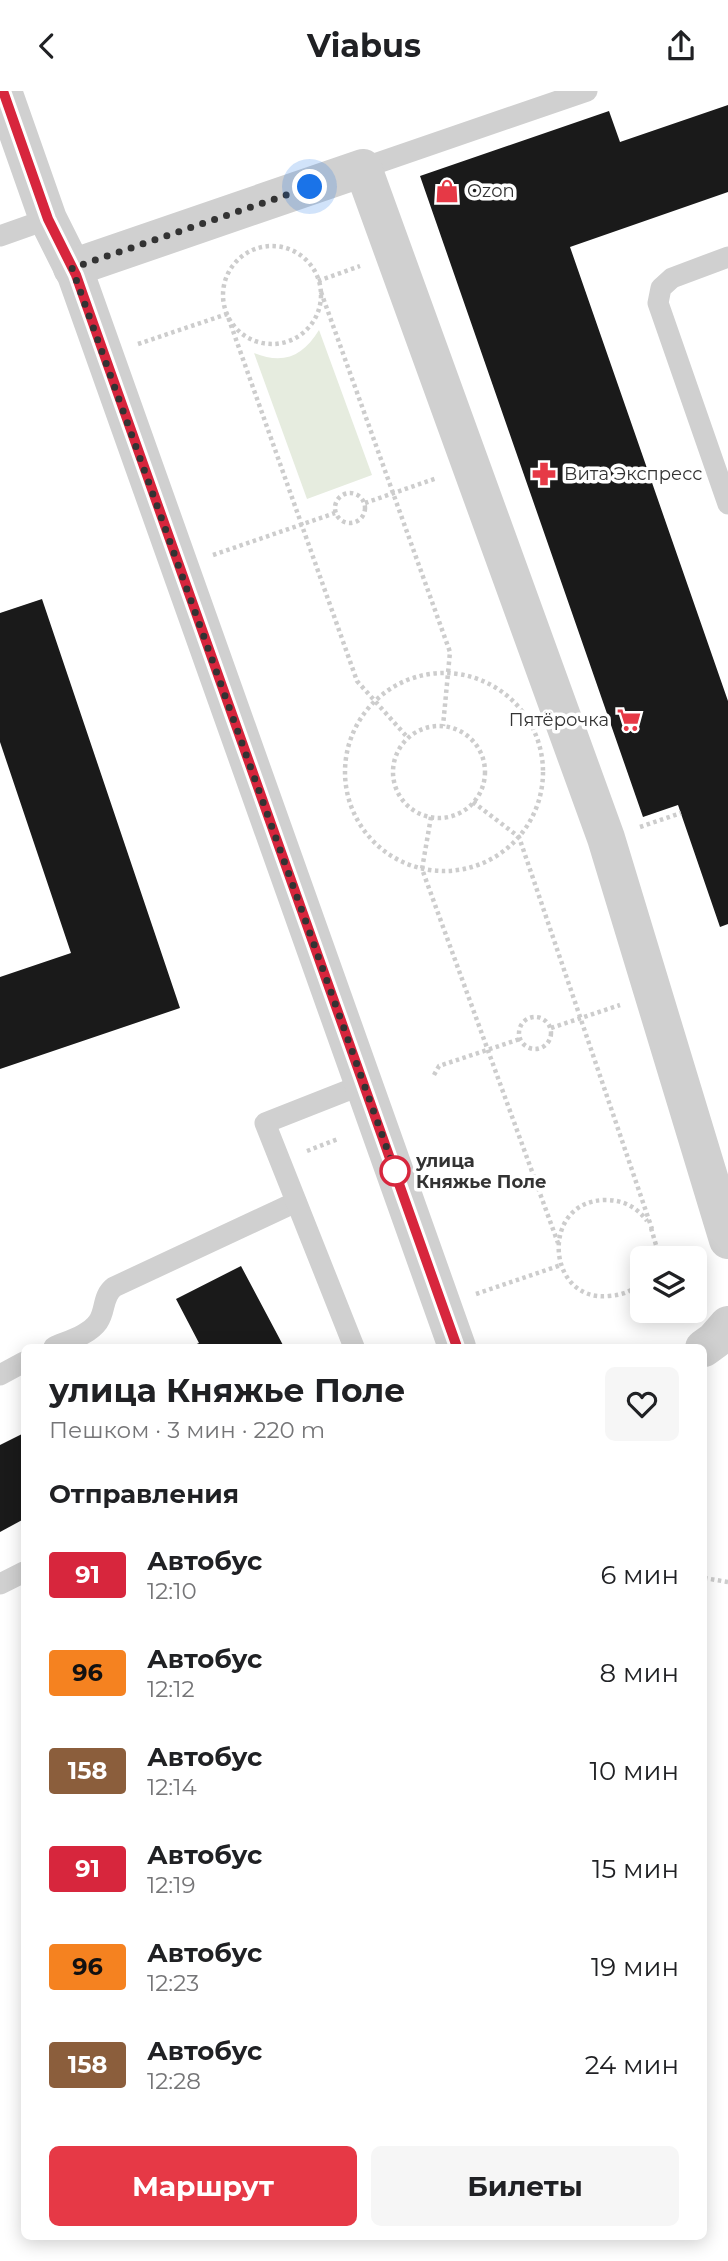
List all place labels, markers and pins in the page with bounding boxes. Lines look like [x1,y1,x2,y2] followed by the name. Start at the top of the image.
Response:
[433,177,461,205] shop icon: Ozon
[467,180,515,202] place label: Ozon
[530,460,558,488] pharmacy icon: Вита Экспресс
[564,463,702,485] place label: Вита Экспресс
[615,706,643,734] supermarket icon: Пятёрочка
[509,709,609,731] place label: Пятёрочка
[415,1150,547,1193] place label: улица Княжье Поле
[380,1156,410,1186] marker: улица Княжье Поле

